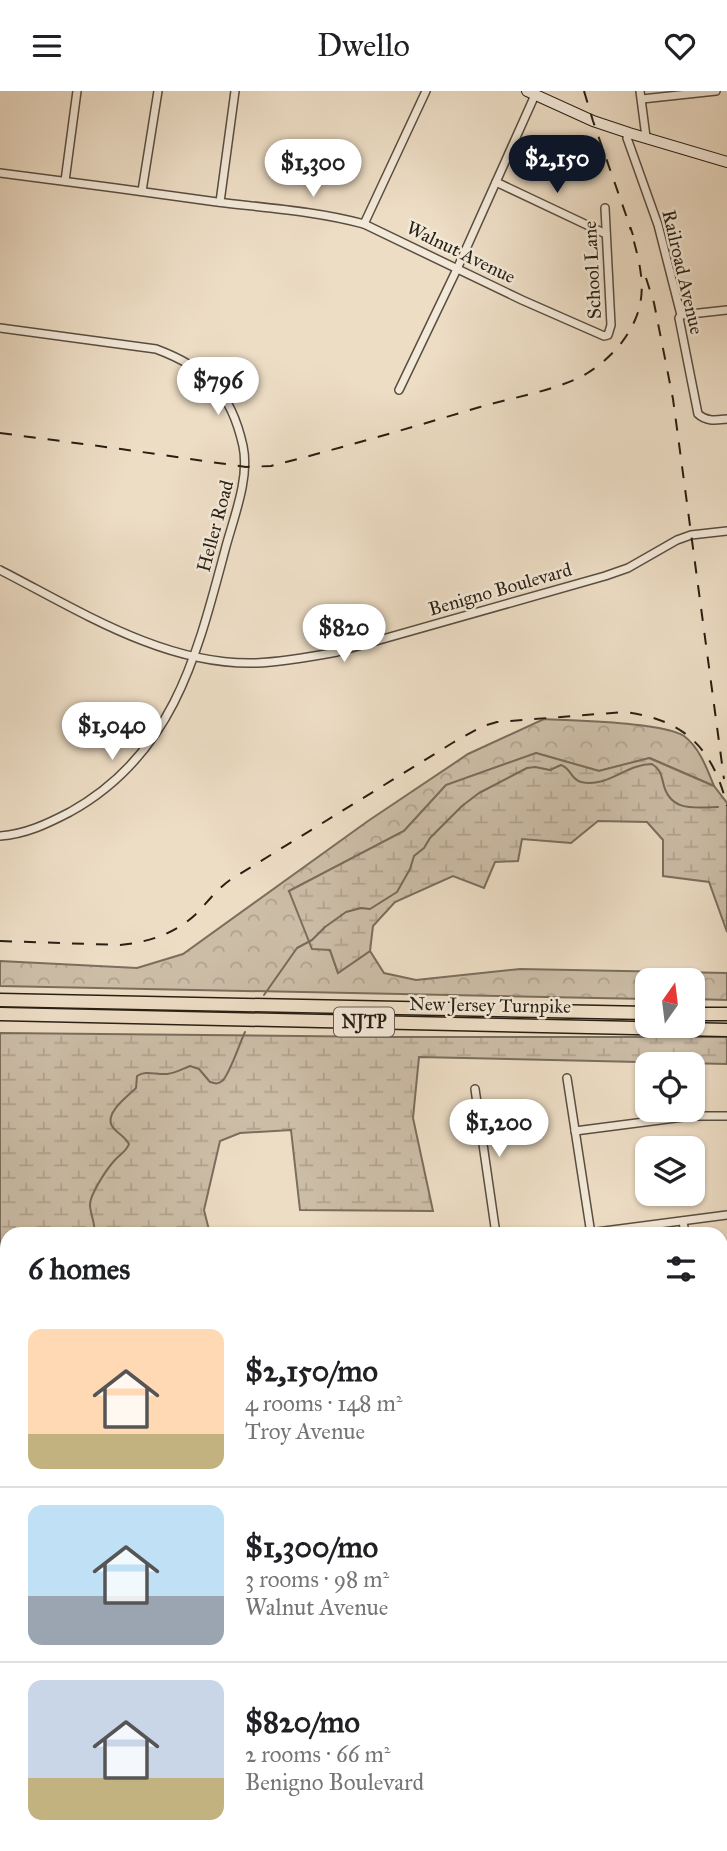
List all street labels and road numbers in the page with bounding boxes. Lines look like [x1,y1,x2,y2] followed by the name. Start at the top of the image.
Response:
[657,207,709,337] street label: Railroad Avenue
[403,216,519,288] street label: Walnut Avenue
[578,220,606,320] street label: School Lane
[192,477,238,574] street label: Heller Road
[426,557,575,621] street label: Benigno Boulevard
[409,992,571,1019] street label: New Jersey Turnpike
[334,1007,394,1037] road number: NJTP

